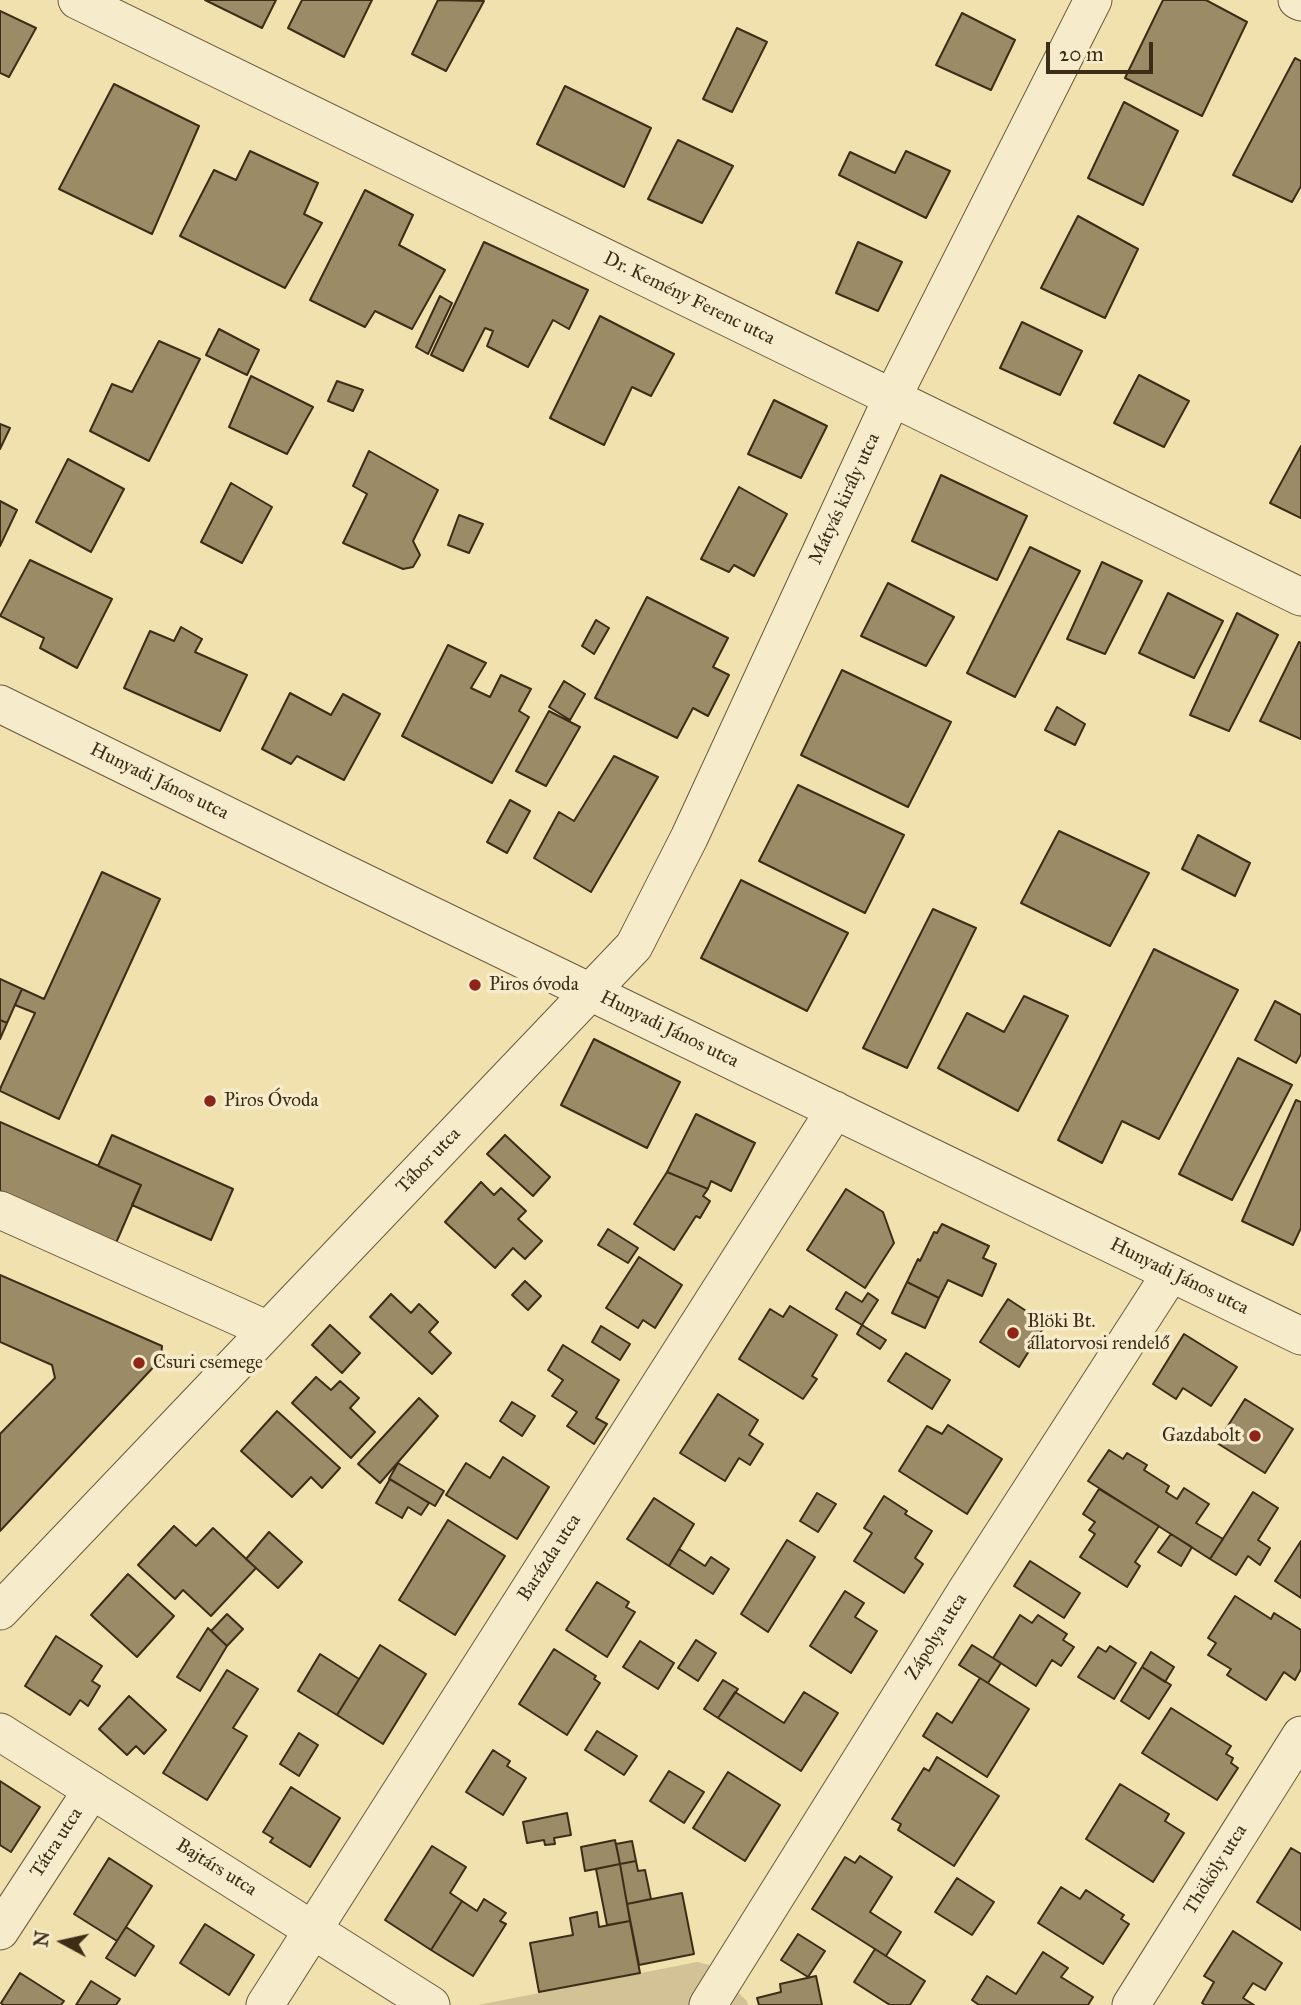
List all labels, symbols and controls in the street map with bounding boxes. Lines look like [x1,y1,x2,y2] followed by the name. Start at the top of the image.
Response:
[1049,28,1156,72] scale bar
[1059,41,1104,67] text: 20 m
[600,248,778,350] street label: Dr. Kemény Ferenc utca
[805,430,885,568] street label: Mátyás király utca
[86,739,232,825] street label: Hunyadi János utca
[489,974,579,996] place label: Piros óvoda
[467,977,483,993] marker: Piros óvoda
[596,987,742,1073] street label: Hunyadi János utca
[224,1090,319,1112] place label: Piros Óvoda
[202,1093,218,1109] marker: Piros Óvoda
[392,1123,466,1199] street label: Tábor utca
[1106,1234,1252,1320] street label: Hunyadi János utca
[1027,1311,1169,1355] place label: Blöki Bt. állatorvosi rendelő
[1005,1325,1021,1341] marker: Blöki Bt. állatorvosi rendelő
[153,1352,263,1374] place label: Csuri csemege
[131,1355,147,1371] marker: Csuri csemege
[1162,1425,1241,1447] place label: Gazdabolt
[1247,1428,1263,1444] marker: Gazdabolt
[513,1510,587,1606] street label: Barázda utca
[901,1590,973,1684] street label: Zápolya utca
[26,1804,88,1882] street label: Tátra utca
[1179,1821,1253,1919] street label: Thököly utca
[171,1834,261,1902] street label: Bajtárs utca
[28,1907,98,1977] north arrow
[29,1929,54,1949] text: N

